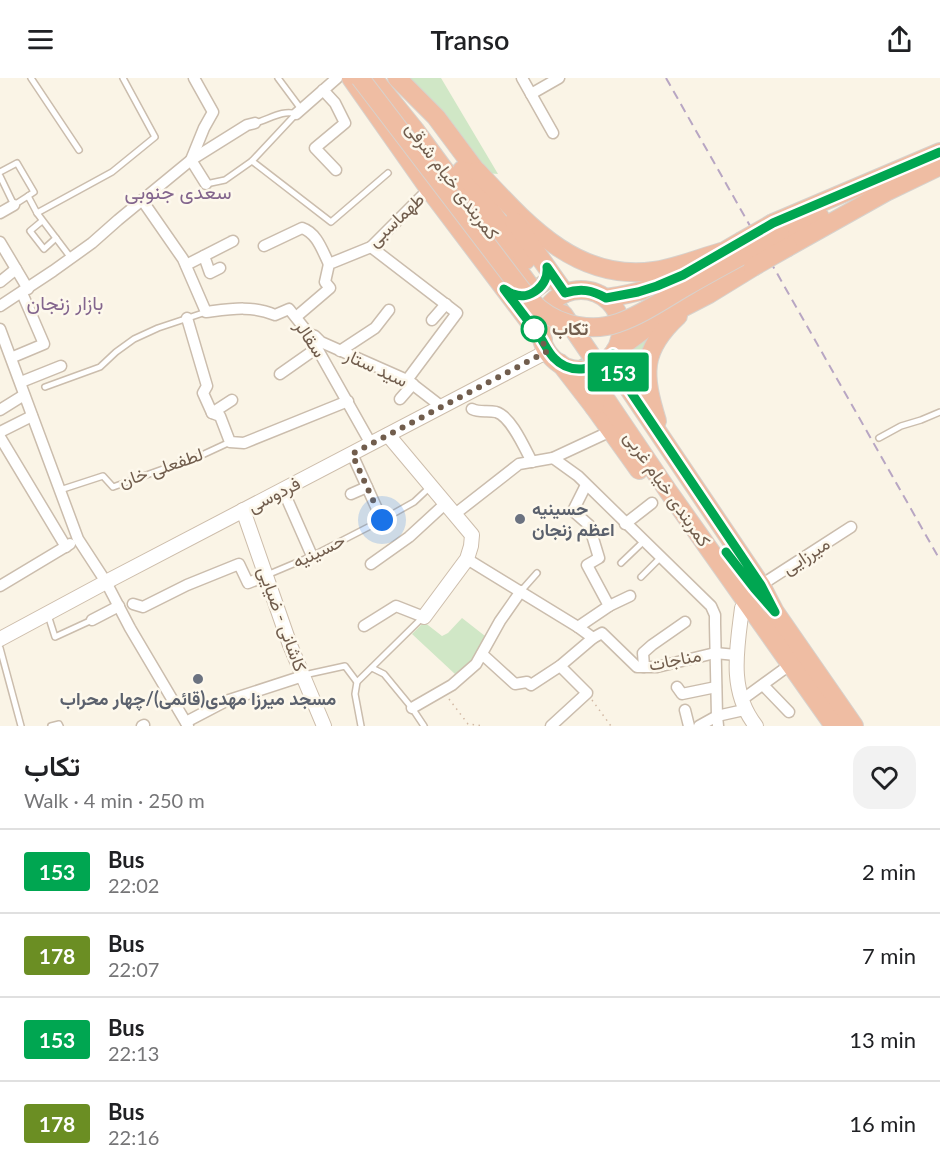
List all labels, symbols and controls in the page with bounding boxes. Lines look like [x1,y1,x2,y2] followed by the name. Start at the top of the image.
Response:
[24,23,57,56] icon: menu
[431,23,509,56] text: Transo
[883,23,916,56] icon: share
[400,117,504,245] street label: کمربندی خیام شرقی
[125,179,231,205] district label: سعدی جنوبی
[362,188,429,252] street label: طهماسبی
[27,290,103,316] district label: بازار زنجان
[289,315,331,362] street label: سقالر
[521,316,547,342] marker: تکاب
[552,317,588,340] place label: تکاب
[340,343,411,392] street label: سید ستار
[584,352,652,392] line badge: 153
[600,360,636,385] text: 153
[618,426,716,552] street label: کمربندی خیام غربی
[116,442,206,493] street label: لطفعلی خان
[243,472,304,518] street label: فردوسی
[532,497,615,542] place label: حسینیه اعظم زنجان
[367,505,397,535] your location
[513,512,527,526] marker: حسینیه اعظم زنجان
[289,528,348,572] street label: حسینیه
[778,532,834,579] street label: میرزایی
[253,563,312,675] street label: کاشانی - ضیایی
[647,643,703,675] street label: مناجات
[191,672,205,686] marker: مسجد میرزا مهدی(قائمی)/چهار محراب
[60,687,336,711] place label: مسجد میرزا مهدی(قائمی)/چهار محراب
[853,746,916,809] button: heart
[24,748,80,782] text: تکاب
[24,788,205,812] text: Walk · 4 min · 250 m
[108,846,144,873] text: Bus
[862,858,916,885] text: 2 min
[39,859,75,884] text: 153
[108,873,159,897] text: 22:02
[108,930,144,957] text: Bus
[862,942,916,969] text: 7 min
[39,943,75,968] text: 178
[108,957,159,981] text: 22:07
[108,1014,144,1041] text: Bus
[849,1026,916,1053] text: 13 min
[39,1027,75,1052] text: 153
[108,1041,159,1065] text: 22:13
[108,1098,144,1125] text: Bus
[849,1110,916,1137] text: 16 min
[39,1111,75,1136] text: 178
[108,1125,159,1149] text: 22:16

